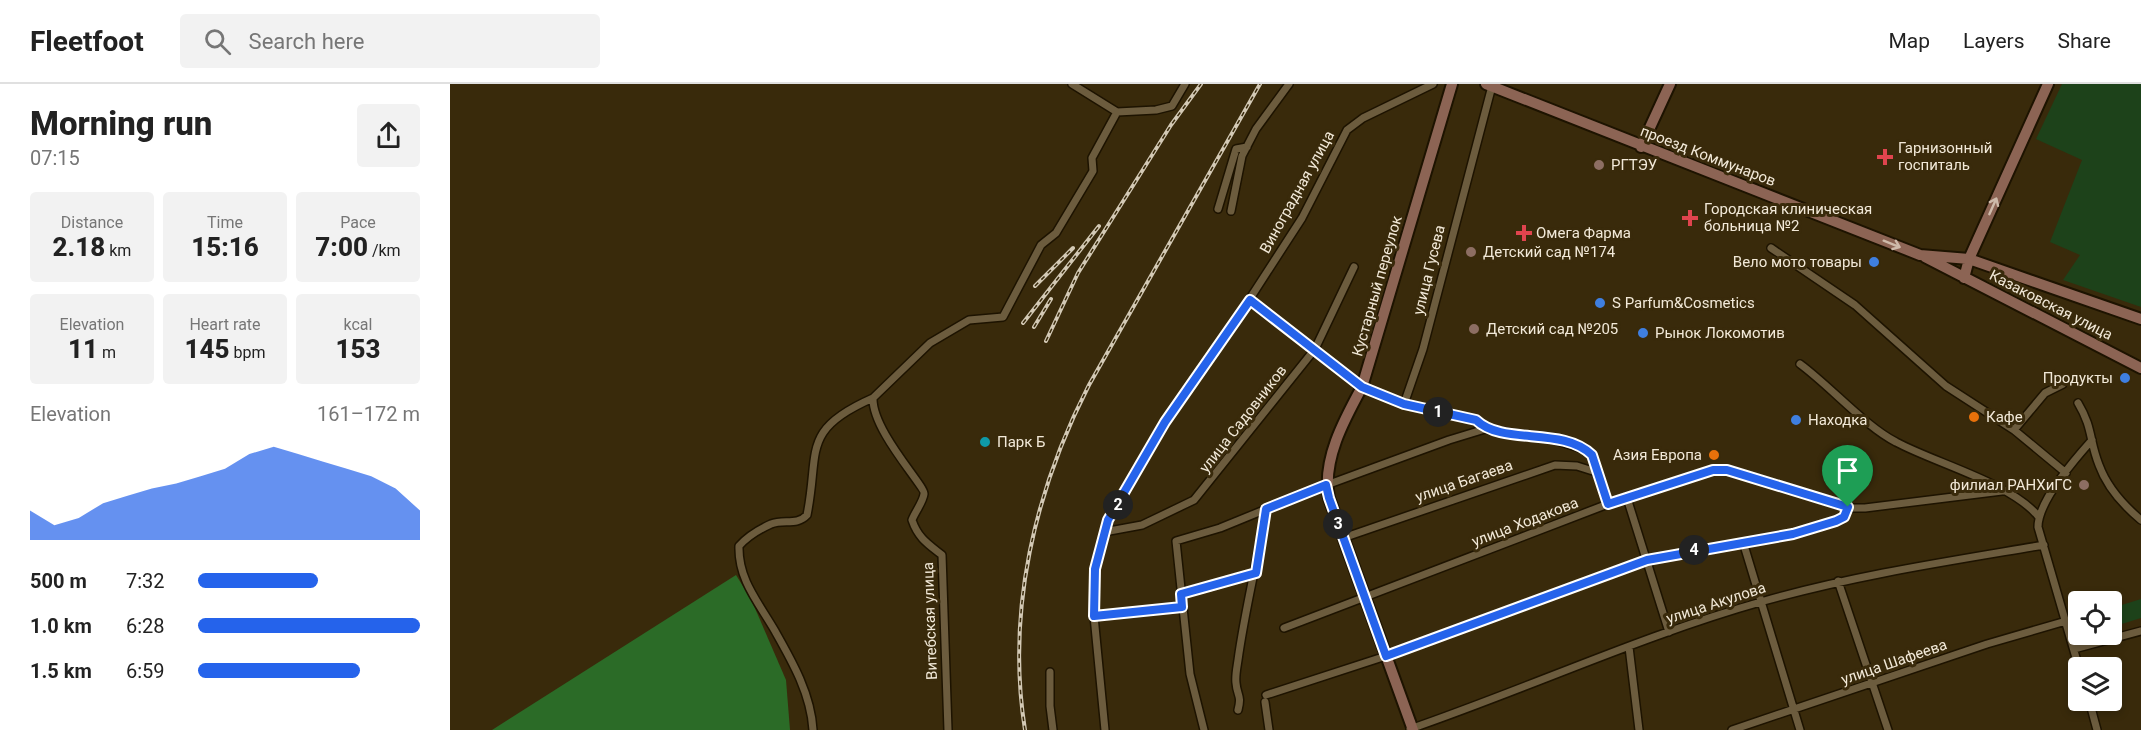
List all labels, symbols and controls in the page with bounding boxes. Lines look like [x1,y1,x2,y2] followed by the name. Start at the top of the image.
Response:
[180,14,600,68] search box
[30,25,144,58] text: Fleetfoot
[201,25,234,58] icon: search
[249,29,364,54] text: Search here
[1888,29,1930,53] text: Map
[1963,29,2024,53] text: Layers
[2057,29,2111,53] text: Share
[30,104,212,143] text: Morning run
[357,104,420,167] button: share
[1638,122,1778,190] street label: проезд Коммунаров
[1256,128,1338,256] street label: Виноградная улица
[1898,139,1992,174] place label: Гарнизонный госпиталь
[30,146,80,170] text: 07:15
[1876,148,1894,166] marker: Гарнизонный госпиталь
[1611,156,1657,174] place label: РГТЭУ
[1592,158,1606,172] marker: РГТЭУ
[1988,197,1999,215] one-way arrow
[1704,200,1872,235] place label: Городская клиническая больница №2
[1681,209,1699,227] marker: Городская клиническая больница №2
[61,213,123,232] text: Distance
[207,213,243,232] text: Time
[340,213,376,232] text: Pace
[1348,214,1406,358] street label: Кустарный переулок
[1409,223,1449,317] street label: улица Гусева
[1536,224,1631,242] place label: Омега Фарма
[1517,226,1531,240] marker: Омега Фарма
[53,232,105,262] text: 2.18
[191,232,259,262] text: 15:16
[315,232,368,262] text: 7:00
[1882,239,1901,250] one-way arrow
[105,241,131,260] text: km
[368,241,401,260] text: /km
[1483,243,1616,261] place label: Детский сад №174
[1464,245,1478,259] marker: Детский сад №174
[1733,253,1862,271] place label: Вело мото товары
[1867,255,1881,269] marker: Вело мото товары
[1986,266,2116,344] street label: Казаковская улица
[1612,294,1755,312] place label: S Parfum&Cosmetics
[1593,296,1607,310] marker: S Parfum&Cosmetics
[60,315,124,334] text: Elevation
[189,315,261,334] text: Heart rate
[344,315,372,334] text: kcal
[1486,320,1618,338] place label: Детский сад №205
[1467,322,1481,336] marker: Детский сад №205
[1655,324,1785,342] place label: Рынок Локомотив
[1636,326,1650,340] marker: Рынок Локомотив
[68,334,98,364] text: 11
[185,334,230,364] text: 145
[336,334,380,364] text: 153
[98,343,116,362] text: m
[230,343,265,362] text: bpm
[1195,362,1291,476] street label: улица Садовников
[2043,369,2113,387] place label: Продукты
[2118,371,2132,385] marker: Продукты
[1423,397,1453,427] pin: 1
[30,402,111,426] text: Elevation
[317,402,420,426] text: 161–172 m
[1433,402,1443,421] text: 1
[1986,408,2023,426] place label: Кафе
[1967,410,1981,424] marker: Кафе
[1808,411,1868,429] place label: Находка
[1789,413,1803,427] marker: Находка
[997,433,1046,451] place label: Парк Б
[978,435,992,449] marker: Парк Б
[1822,445,1873,507] pin
[1613,446,1702,464] place label: Азия Европа
[1707,448,1721,462] marker: Азия Европа
[1831,454,1864,487] icon: arrive
[1413,456,1515,506] street label: улица Багаева
[1950,476,2072,494] place label: филиал РАНХиГС
[2077,478,2091,492] marker: филиал РАНХиГС
[1103,490,1133,520] pin: 2
[1469,493,1581,551] street label: улица Ходакова
[1113,495,1123,514] text: 2
[1323,509,1353,539] pin: 3
[1333,514,1343,533] text: 3
[1679,535,1709,565] pin: 4
[1689,540,1699,559] text: 4
[919,562,941,680] street label: Витебская улица
[30,569,87,593] text: 500 m
[126,569,165,593] text: 7:32
[1664,578,1768,628] street label: улица Акулова
[2068,591,2122,711] map controls
[2068,591,2122,645] button: locate
[30,614,92,638] text: 1.0 km
[126,614,165,638] text: 6:28
[1839,635,1949,689] street label: улица Шафеева
[2068,657,2122,711] button: layers
[30,659,92,683] text: 1.5 km
[126,659,165,683] text: 6:59

